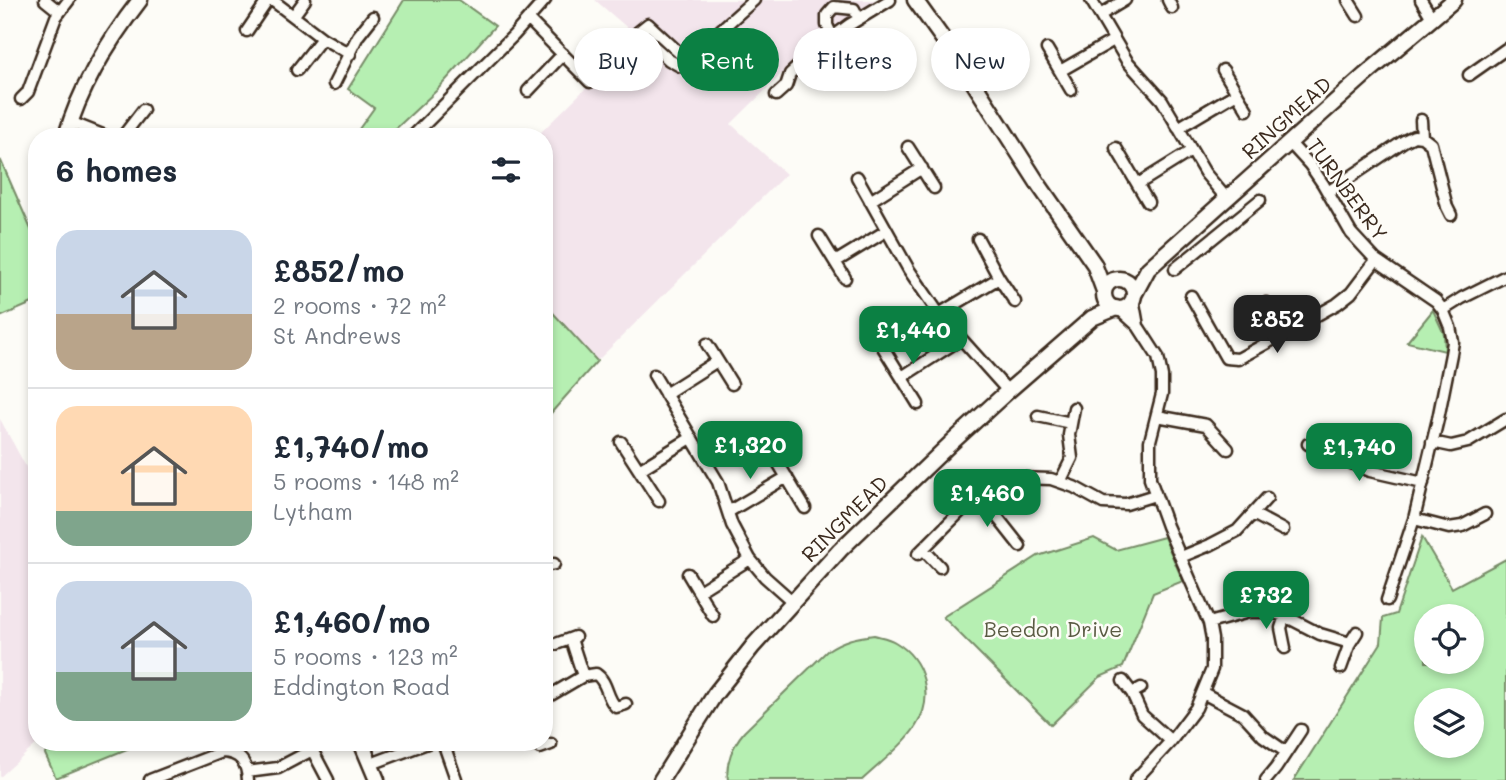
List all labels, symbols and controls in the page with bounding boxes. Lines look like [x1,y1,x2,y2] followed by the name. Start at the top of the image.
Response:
[574,28,663,91] chip: Buy
[677,28,779,91] chip: Rent
[793,28,917,91] chip: Filters
[931,28,1030,91] chip: New
[1236,70,1336,164] street label: RINGMEAD
[1302,132,1394,246] street label: TURNBERRY
[56,150,177,190] text: 6 homes
[487,151,525,189] icon: filters
[273,250,404,290] text: £852/mo
[112,258,196,342] icon: home
[273,290,446,320] text: 2 rooms · 72 m²
[1236,296,1318,355] pin: £852
[1250,303,1304,333] text: £852
[856,306,970,366] pin: £1,440
[875,314,951,344] text: £1,440
[273,320,401,350] text: St Andrews
[693,421,807,481] pin: £1,320
[1302,424,1416,483] pin: £1,740
[273,426,429,466] text: £1,740/mo
[713,429,787,459] text: £1,320
[1322,431,1396,461] text: £1,740
[112,434,196,518] icon: home
[273,466,459,496] text: 5 rooms · 148 m²
[795,469,893,567] street label: RINGMEAD
[930,470,1044,529] pin: £1,460
[950,477,1024,507] text: £1,460
[273,496,353,526] text: Lytham
[1225,572,1307,631] pin: £732
[1239,579,1293,609] text: £732
[273,601,430,641] text: £1,460/mo
[1414,604,1484,758] map controls
[1414,604,1484,674] button: locate
[112,609,196,693] icon: home
[984,615,1122,642] park label: Beedon Drive
[273,641,458,671] text: 5 rooms · 123 m²
[273,671,450,701] text: Eddington Road
[1414,688,1484,758] button: layers

